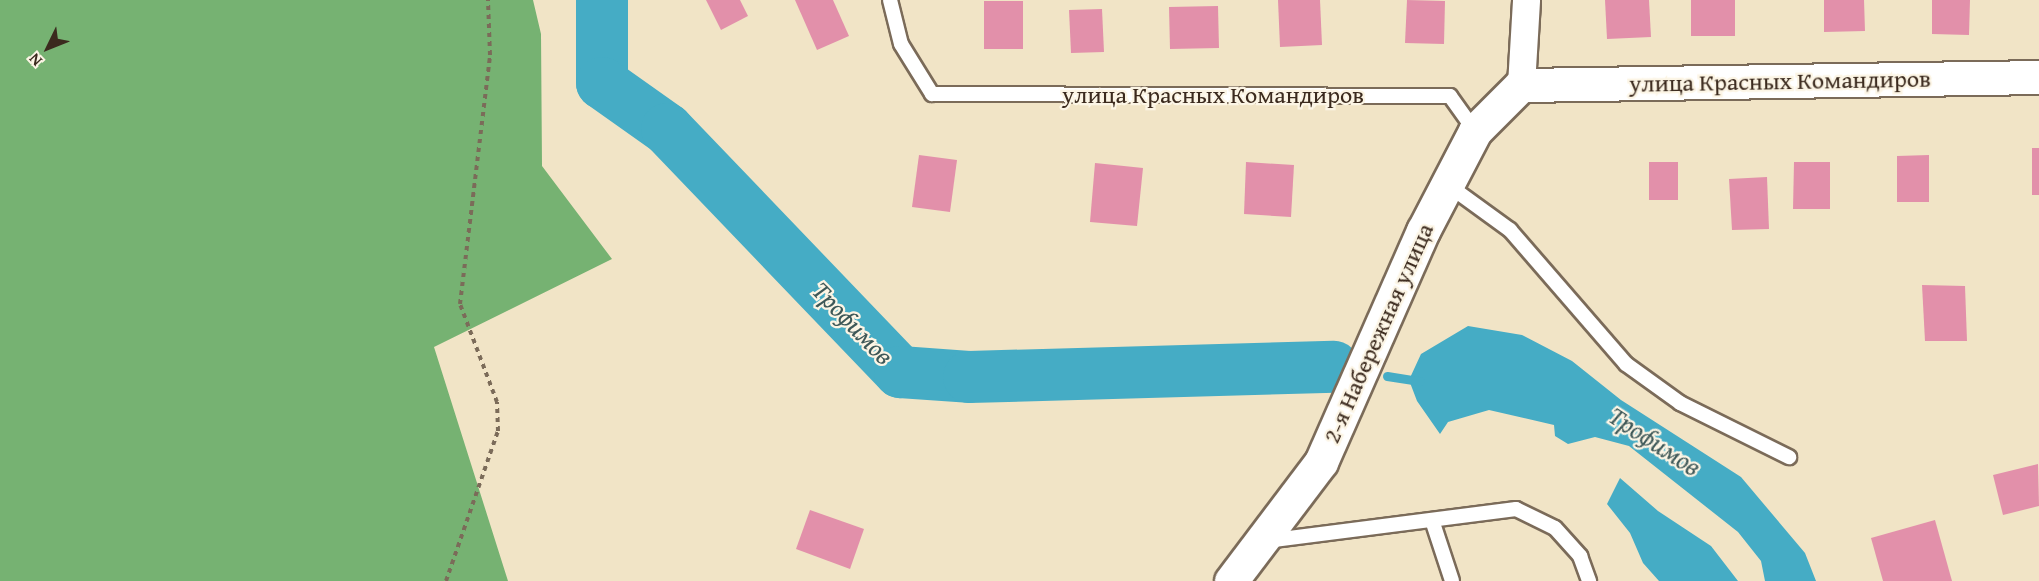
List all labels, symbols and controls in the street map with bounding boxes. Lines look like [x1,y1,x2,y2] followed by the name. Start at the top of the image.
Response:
[18,18,78,78] north arrow
[22,48,47,72] text: N
[1629,64,1931,98] street label: улица Красных Командиров
[1062,81,1364,109] street label: улица Красных Командиров
[1317,219,1439,447] street label: 2-я Набережная улица
[806,275,900,371] water label: Трофимов
[1603,400,1707,482] water label: Трофимов

